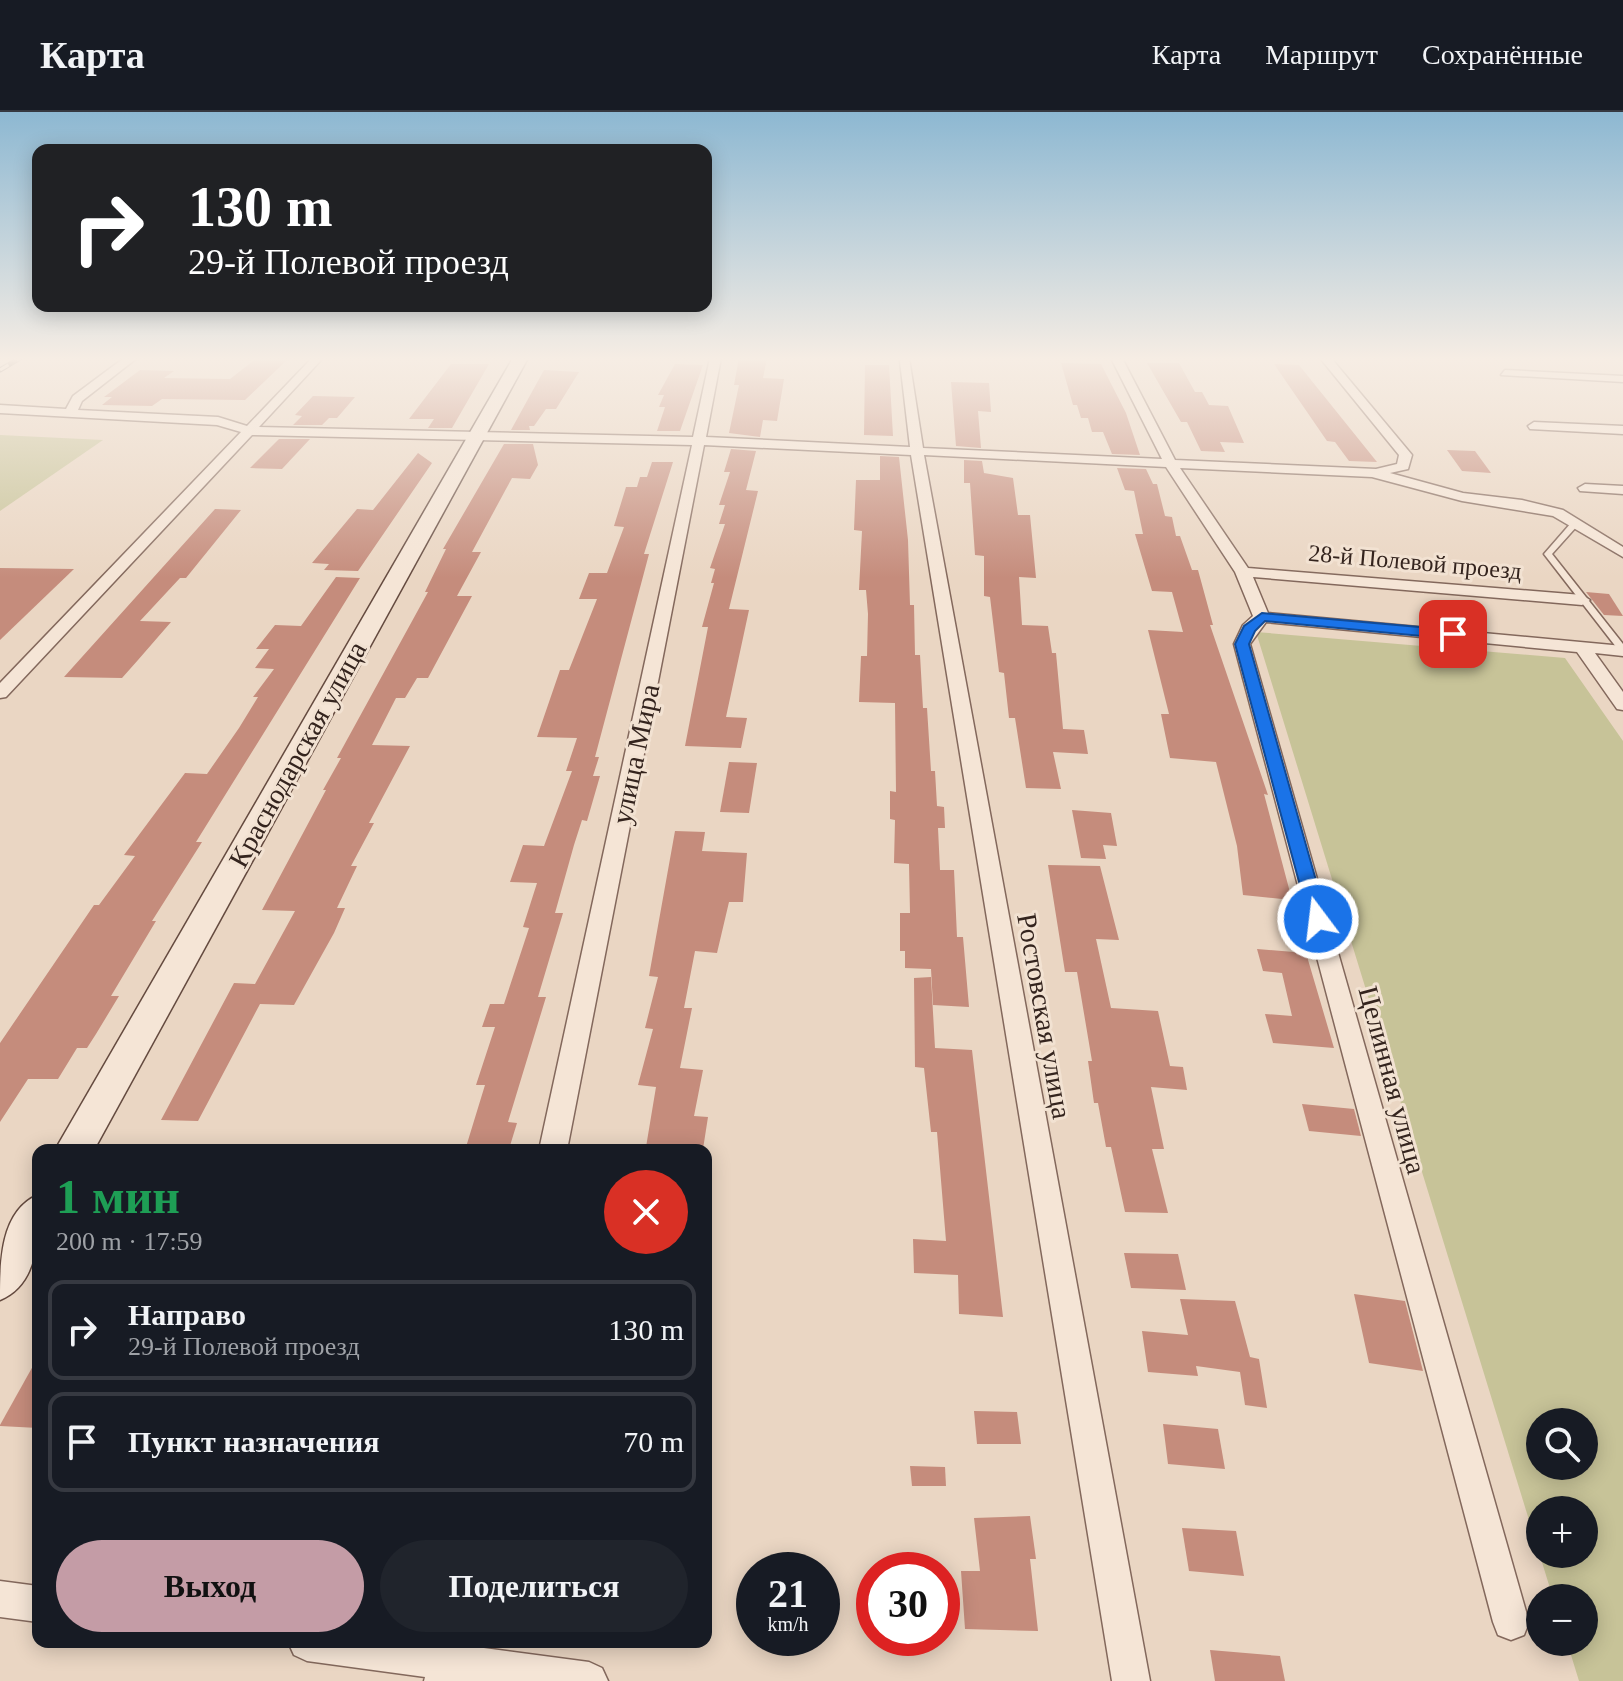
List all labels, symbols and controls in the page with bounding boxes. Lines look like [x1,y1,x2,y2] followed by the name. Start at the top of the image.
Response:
[40,34,145,76] text: Карта
[1152,39,1221,70] text: Карта
[1265,39,1378,70] text: Маршрут
[1422,39,1583,70] text: Сохранённые
[56,176,160,280] icon: right
[188,176,333,238] text: 130 m
[188,242,509,282] text: 29-й Полевой проезд
[1307,540,1523,584] street label: 28-й Полевой проезд
[1419,600,1487,668] pin
[1431,612,1475,656] icon: arrive
[222,635,373,873] street label: Краснодарская улица
[606,681,666,827] street label: улица Мира
[1276,877,1360,961] position arrow
[1011,911,1078,1122] street label: Ростовская улица
[1353,983,1433,1178] street label: Целинная улица
[56,1170,180,1223] text: 1 мин
[604,1170,688,1254] button: close
[56,1227,203,1256] text: 200 m · 17:59
[128,1298,246,1331] text: Направо
[60,1308,104,1352] icon: right
[608,1313,684,1346] text: 130 m
[128,1332,360,1361] text: 29-й Полевой проезд
[1526,1408,1598,1656] map controls
[1526,1408,1598,1480] button: search
[60,1420,104,1464] icon: arrive
[128,1425,380,1458] text: Пункт назначения
[623,1425,684,1458] text: 70 m
[1526,1496,1598,1568] button: +
[56,1540,364,1632] button: Выход
[380,1540,688,1632] button: Поделиться
[856,1552,960,1656] speed limit sign: 30
[768,1571,808,1616] text: 21
[1526,1584,1598,1656] button: −
[767,1613,809,1635] text: km/h

